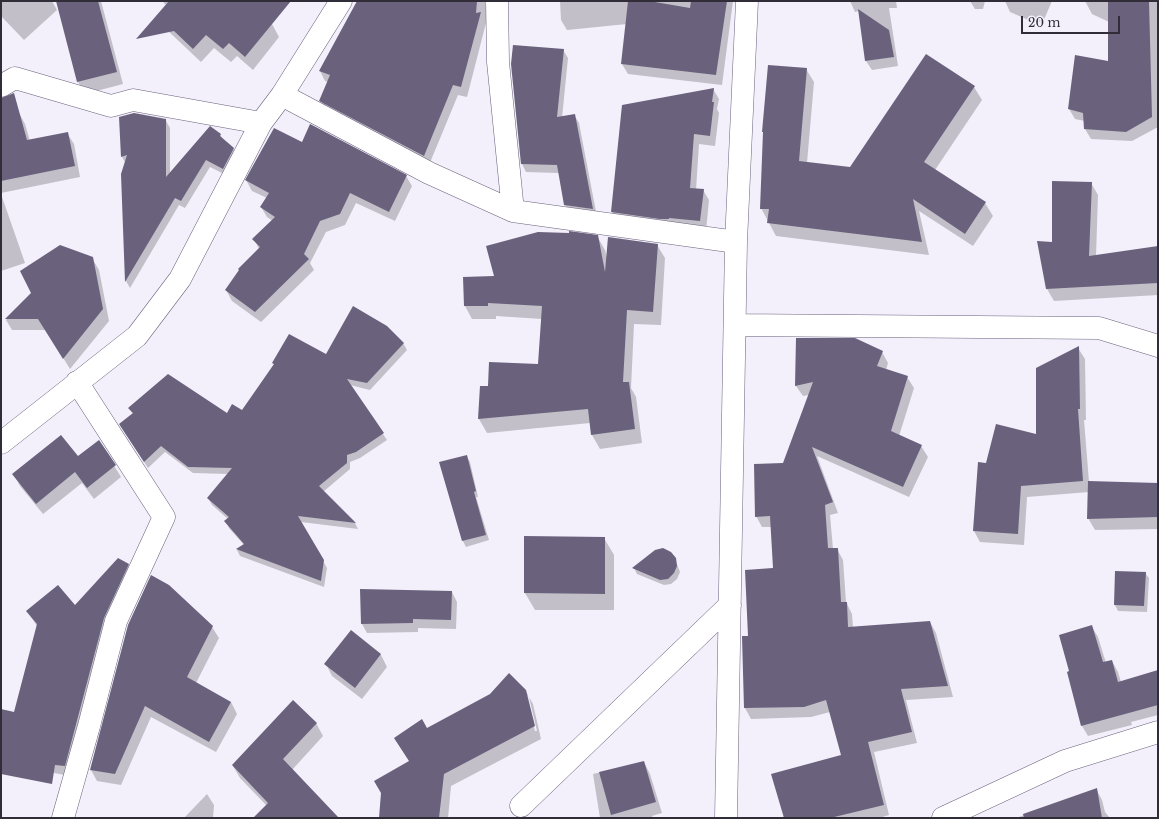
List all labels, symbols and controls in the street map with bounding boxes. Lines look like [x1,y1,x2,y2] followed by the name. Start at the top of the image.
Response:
[1023,8,1122,34] scale bar
[1028,15,1060,30] text: 20 m

